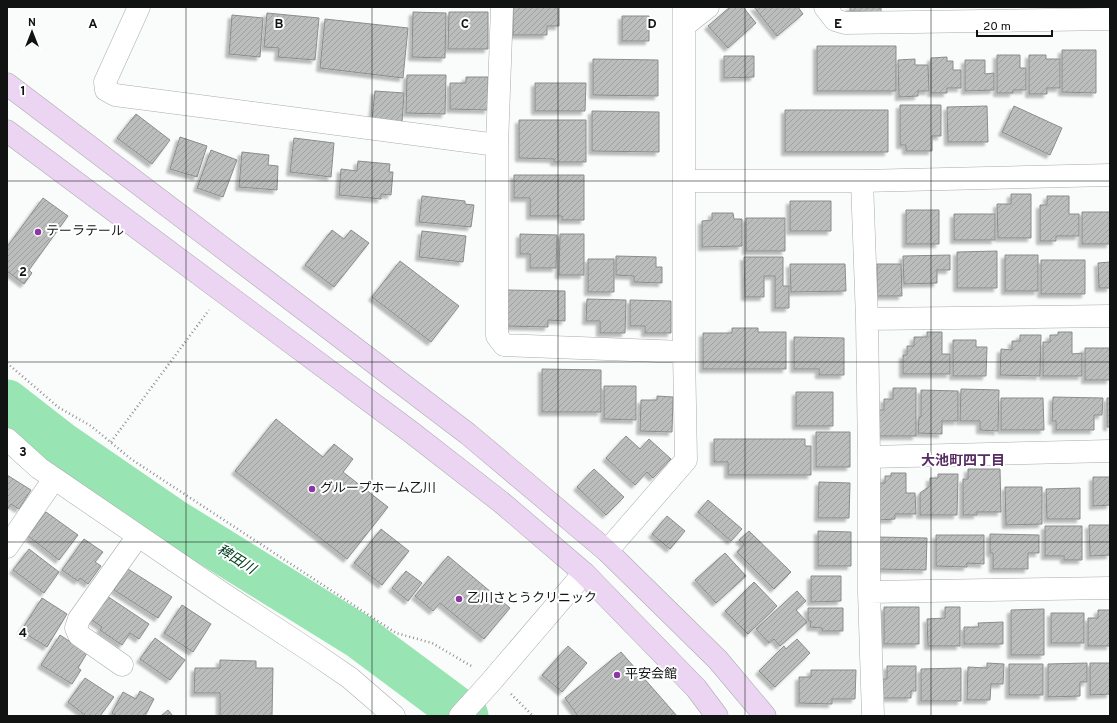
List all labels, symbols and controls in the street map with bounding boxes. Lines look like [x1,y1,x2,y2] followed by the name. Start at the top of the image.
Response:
[12,12,52,52] north arrow
[977,12,1052,38] scale bar
[28,16,36,30] text: N
[88,17,98,33] text: A
[275,17,284,33] text: B
[461,17,469,33] text: C
[647,17,657,33] text: D
[834,17,842,33] text: E
[983,19,1011,35] text: 20 m
[20,84,26,100] text: 1
[46,224,124,240] place label: テーラテール
[33,227,43,237] marker: テーラテール
[19,265,27,281] text: 2
[19,445,27,461] text: 3
[921,453,1005,470] district label: 大池町四丁目
[320,481,436,497] place label: グループホーム乙川
[307,484,317,494] marker: グループホーム乙川
[214,542,260,579] water label: 稗田川
[467,591,597,607] place label: 乙川さとうクリニック
[454,594,464,604] marker: 乙川さとうクリニック
[19,626,27,642] text: 4
[625,667,677,683] place label: 平安会館
[612,670,622,680] marker: 平安会館

